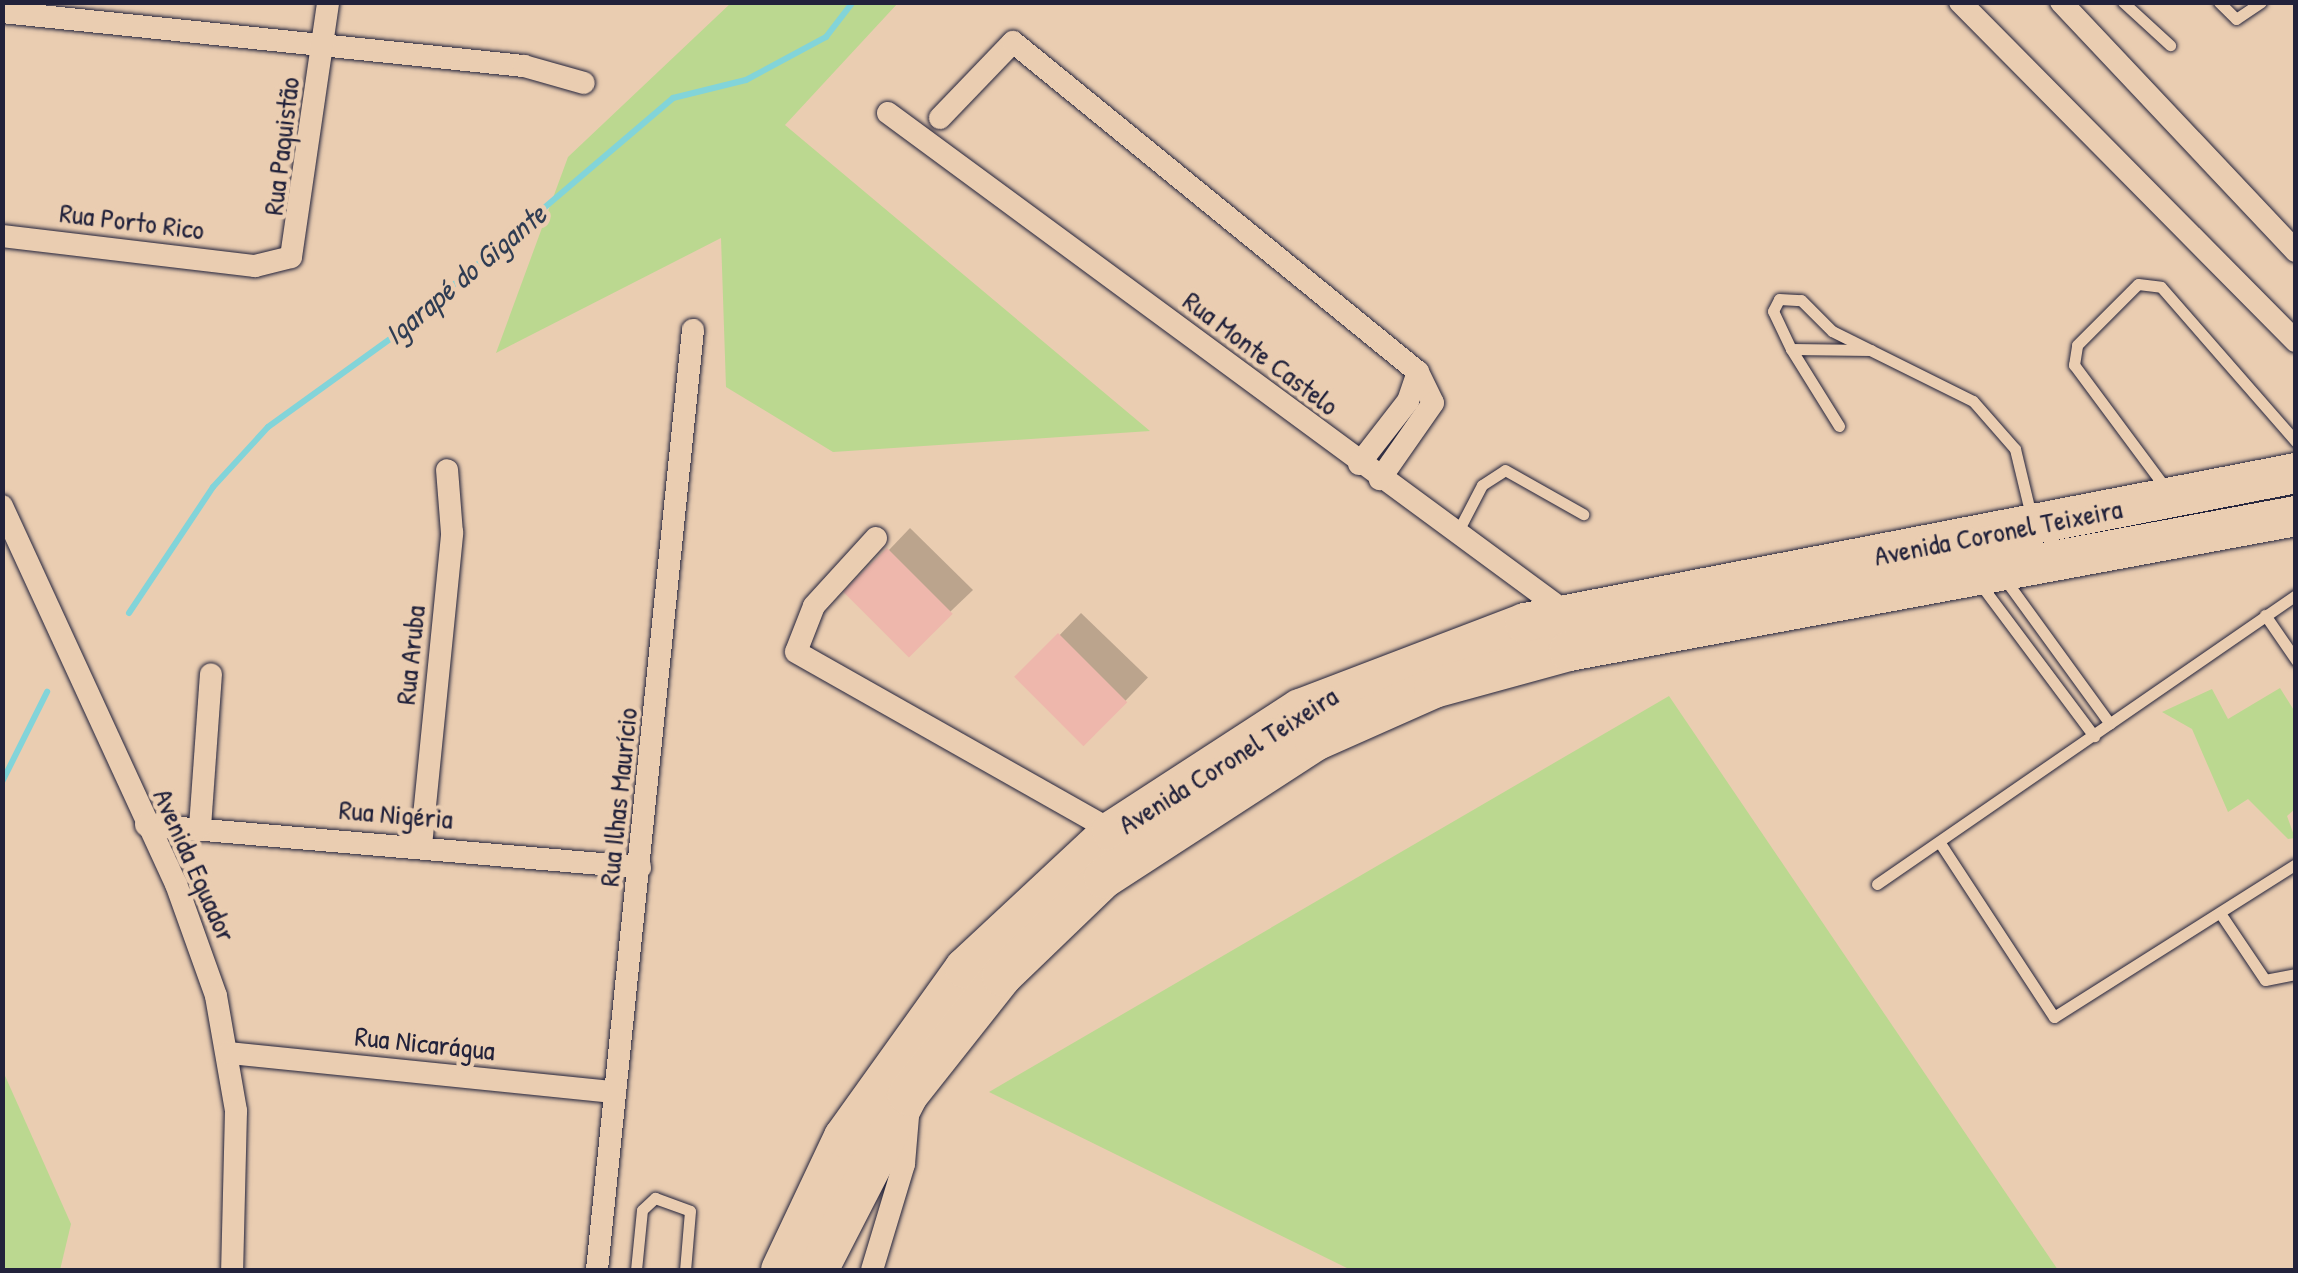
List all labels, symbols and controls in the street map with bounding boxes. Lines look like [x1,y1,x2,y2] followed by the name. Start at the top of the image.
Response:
[256,75,306,217] street label: Rua Paquistão
[58,195,206,247] street label: Rua Porto Rico
[377,196,553,352] water label: Igarapé do Gigante
[1177,284,1345,422] street label: Rua Monte Castelo
[1871,491,2125,573] street label: Avenida Coronel Teixeira
[388,604,432,706] street label: Rua Aruba
[1112,679,1344,841] street label: Avenida Coronel Teixeira
[592,706,644,888] street label: Rua Ilhas Maurício
[146,783,244,947] street label: Avenida Equador
[338,792,454,836] street label: Rua Nigéria
[353,1019,497,1067] street label: Rua Nicarágua

